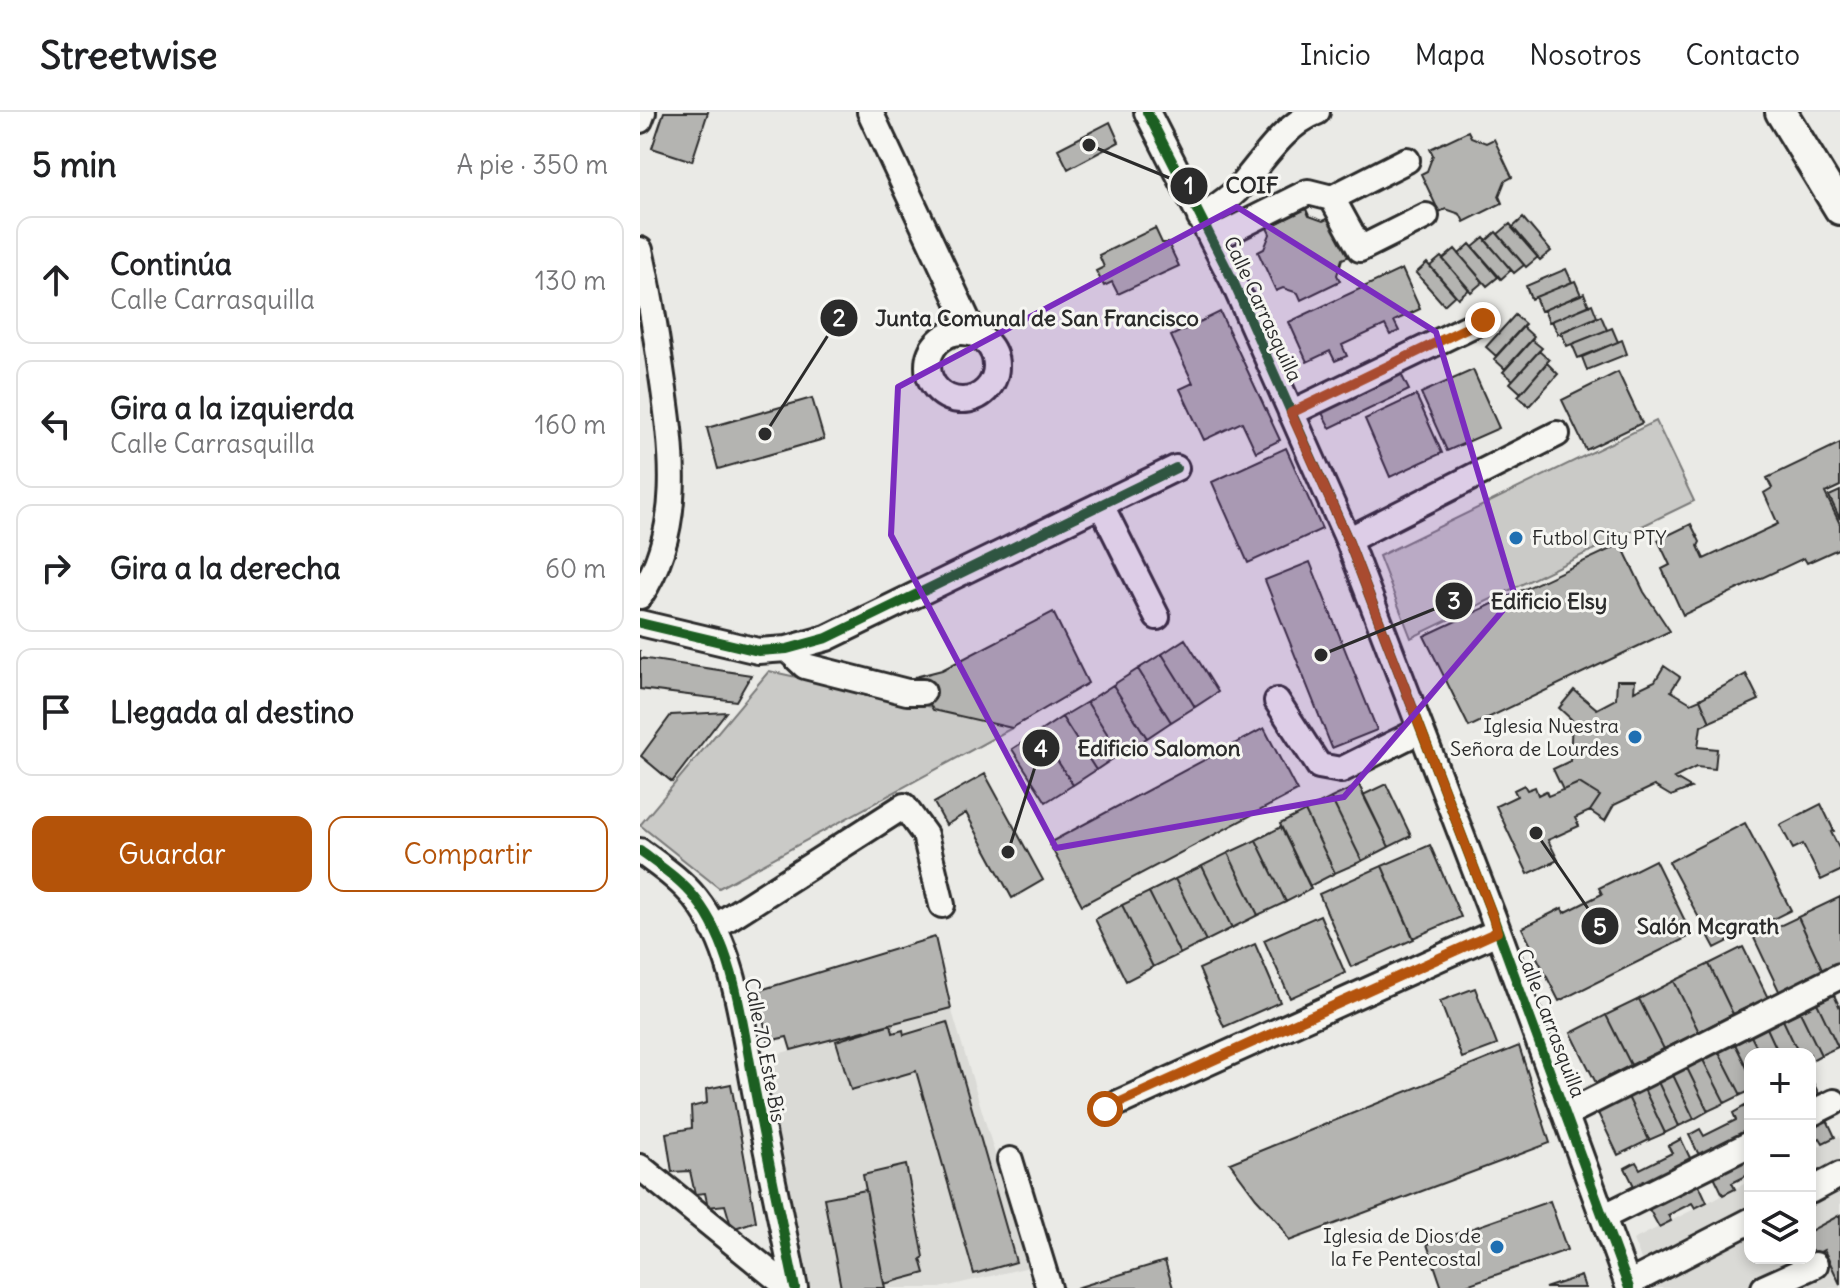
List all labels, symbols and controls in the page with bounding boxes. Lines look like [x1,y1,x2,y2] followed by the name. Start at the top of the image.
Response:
[40,32,218,79] text: Streetwise
[1300,37,1371,73] text: Inicio
[1415,37,1485,73] text: Mapa
[1529,37,1641,73] text: Nosotros
[1685,37,1800,73] text: Contacto
[32,143,117,186] text: 5 min
[456,148,608,181] text: A pie · 350 m
[1169,163,1294,209] callout: COIF
[1184,170,1194,200] text: 1
[1226,171,1279,199] text: COIF
[1219,232,1308,385] street label: Calle Carrasquilla
[110,245,232,283] text: Continúa
[34,258,78,302] icon: ahead
[535,264,606,297] text: 130 m
[110,283,315,316] text: Calle Carrasquilla
[819,295,1215,341] callout: Junta Comunal de San Francisco
[832,302,846,332] text: 2
[1465,302,1501,338] route end
[875,304,1199,332] text: Junta Comunal de San Francisco
[110,389,354,427] text: Gira a la izquierda
[34,402,78,446] icon: left
[535,408,606,441] text: 160 m
[110,427,315,460] text: Calle Carrasquilla
[1532,525,1667,550] place label: Futbol City PTY
[1507,529,1525,547] marker: Futbol City PTY
[34,546,78,590] icon: right
[110,549,341,587] text: Gira a la derecha
[545,552,606,585] text: 60 m
[1434,578,1623,624] callout: Edificio Elsy
[1447,585,1461,615] text: 3
[1491,587,1607,615] text: Edificio Elsy
[34,690,78,734] icon: arrive
[110,693,354,731] text: Llegada al destino
[1450,713,1619,761] place label: Iglesia Nuestra Señora de Lourdes
[1021,725,1256,771] callout: Edificio Salomon
[1626,728,1644,746] marker: Iglesia Nuestra Señora de Lourdes
[1034,733,1048,763] text: 4
[1078,734,1241,762] text: Edificio Salomon
[32,816,312,892] button: Guardar
[328,816,608,892] button: Compartir
[1580,903,1795,949] callout: Salón Mcgrath
[1593,911,1607,941] text: 5
[1637,912,1780,940] text: Salón Mcgrath
[1512,945,1591,1101] street label: Calle Carrasquilla
[739,976,792,1124] street label: Calle 70 Este Bis
[1744,1048,1816,1264] map controls
[1744,1048,1816,1120] button: +
[1087,1091,1123,1127] route start
[1744,1120,1816,1192] button: −
[1744,1192,1816,1264] button: layers
[1323,1223,1481,1271] place label: Iglesia de Dios de la Fe Pentecostal
[1488,1238,1506,1256] marker: Iglesia de Dios de la Fe Pentecostal

